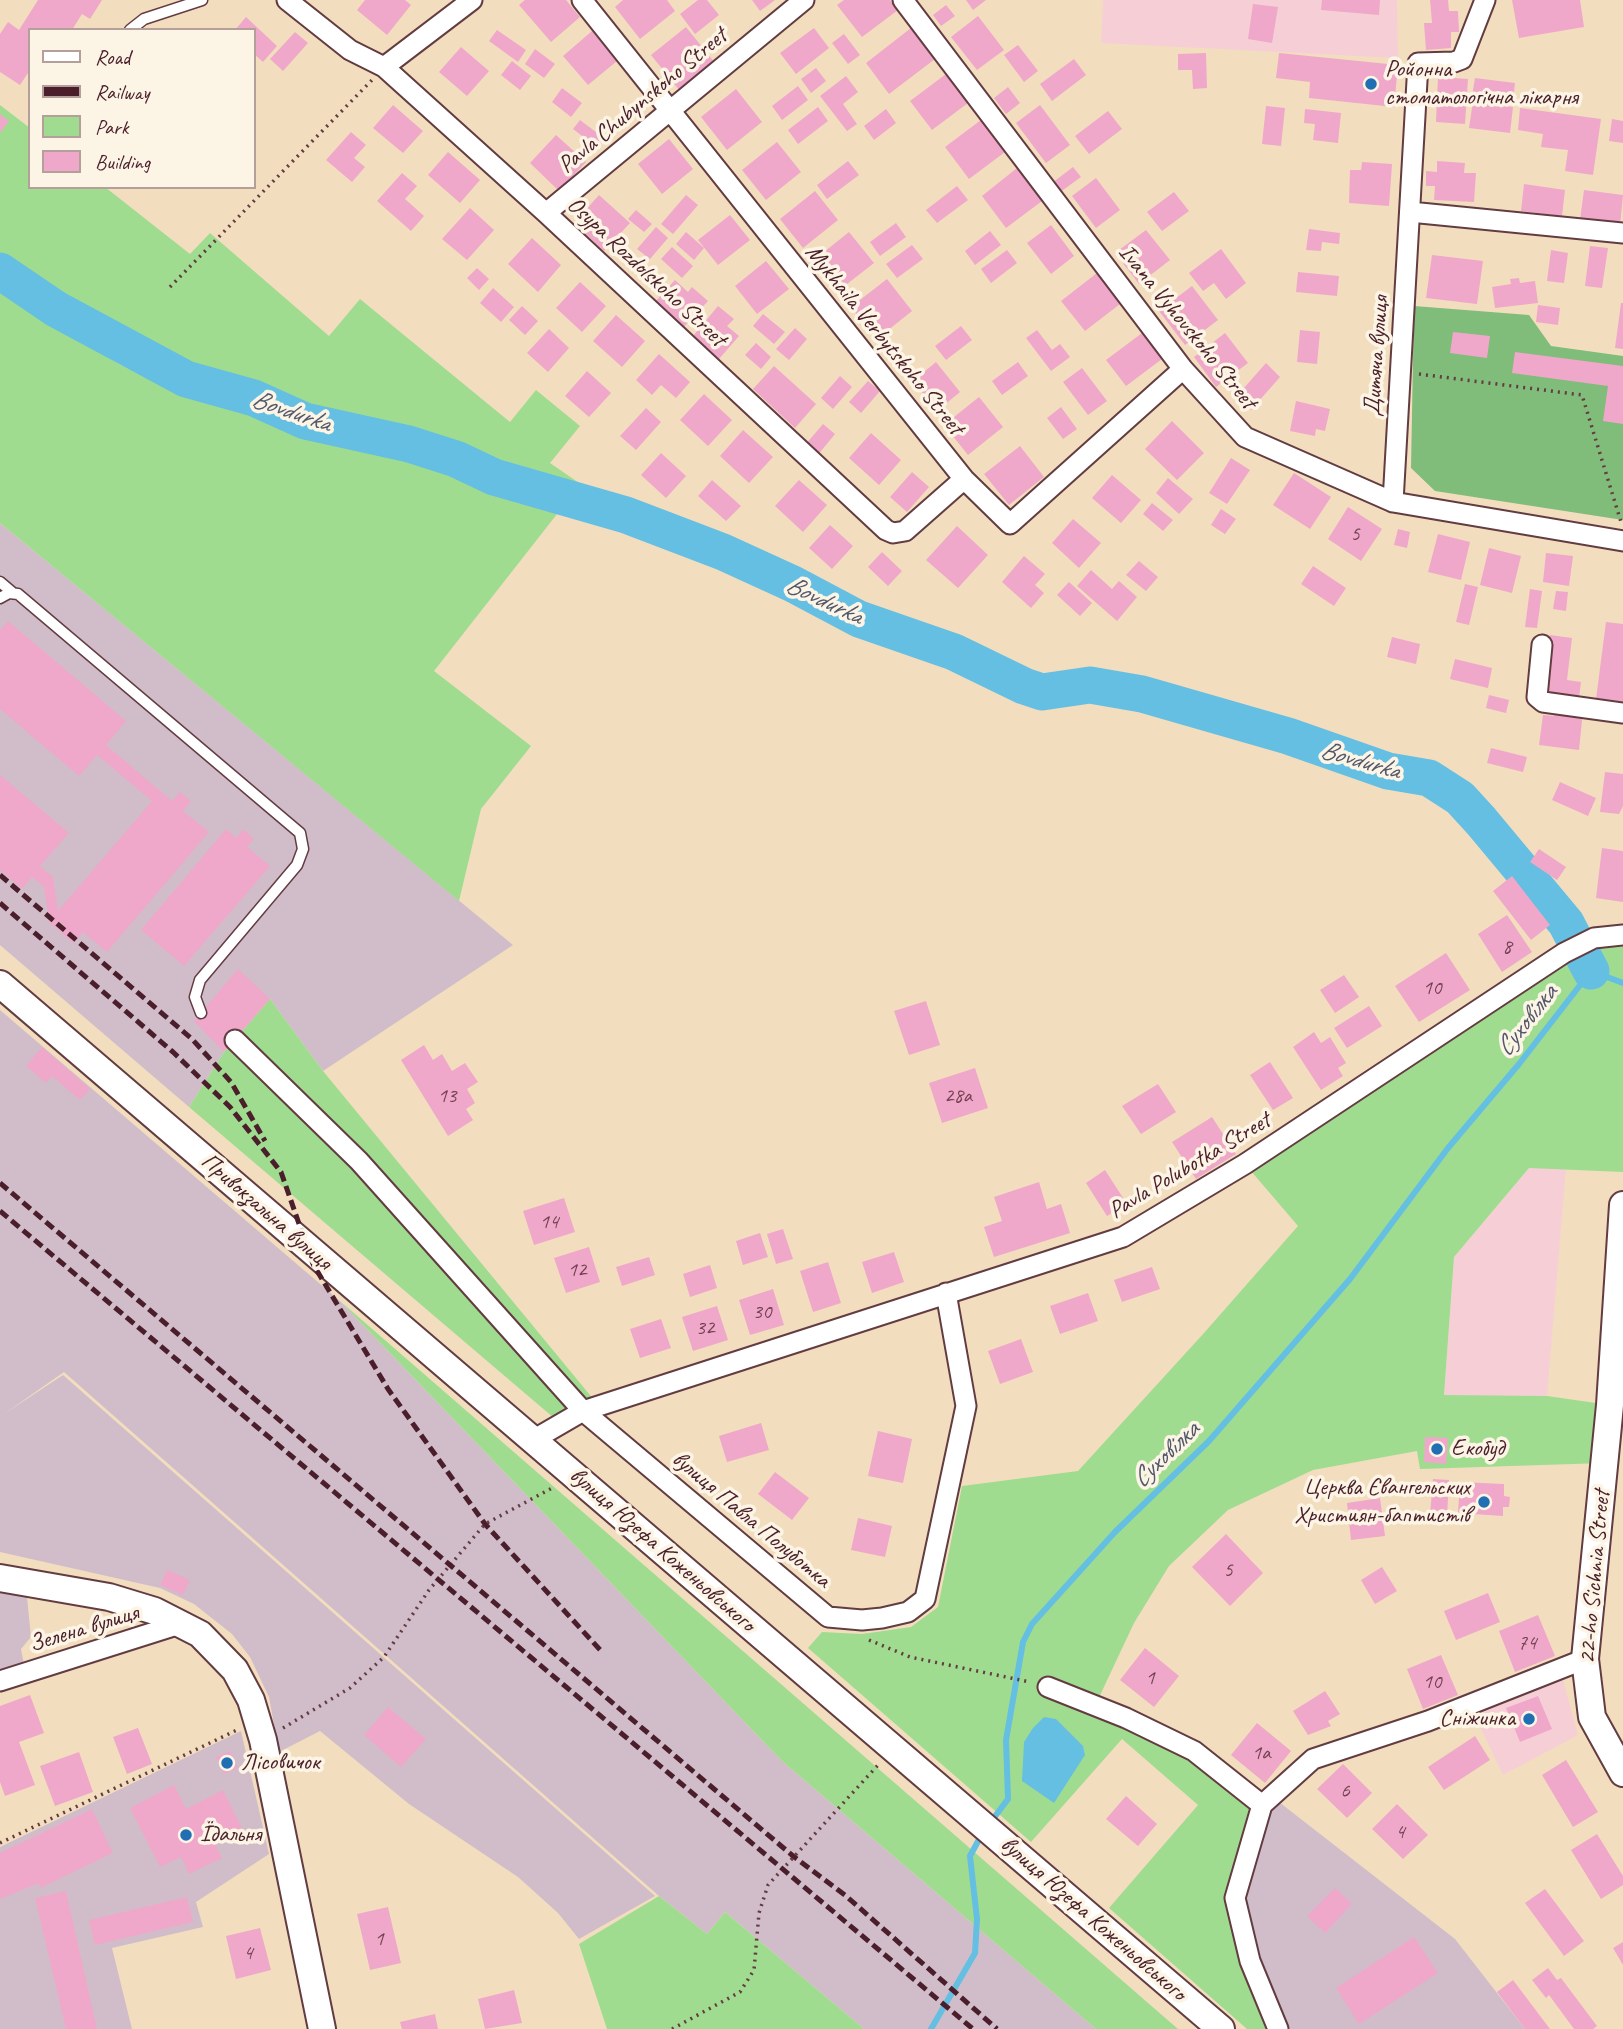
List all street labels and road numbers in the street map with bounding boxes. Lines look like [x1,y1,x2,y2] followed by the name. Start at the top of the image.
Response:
[553,22,733,180] street label: Pavla Chubynskoho Street
[560,191,732,353] street label: Osypa Rozdolskoho Street
[798,239,970,441] street label: Mykhaila Verbytskoho Street
[1112,239,1262,415] street label: Ivana Vyhovskoho Street
[1358,295,1396,417] street label: Дитяча вулиця
[1104,1106,1276,1226] street label: Pavla Polubotka Street
[195,1147,337,1277] street label: Привокзальна вулиця
[666,1445,836,1595] street label: вулиця Павла Полуботка
[563,1461,761,1639] street label: вулиця Юзефа Коженьовського
[1573,1489,1617,1665] street label: 22-ho Sichnia Street
[26,1599,142,1659] street label: Зелена вулиця
[994,1830,1192,2008] street label: вулиця Юзефа Коженьовського

